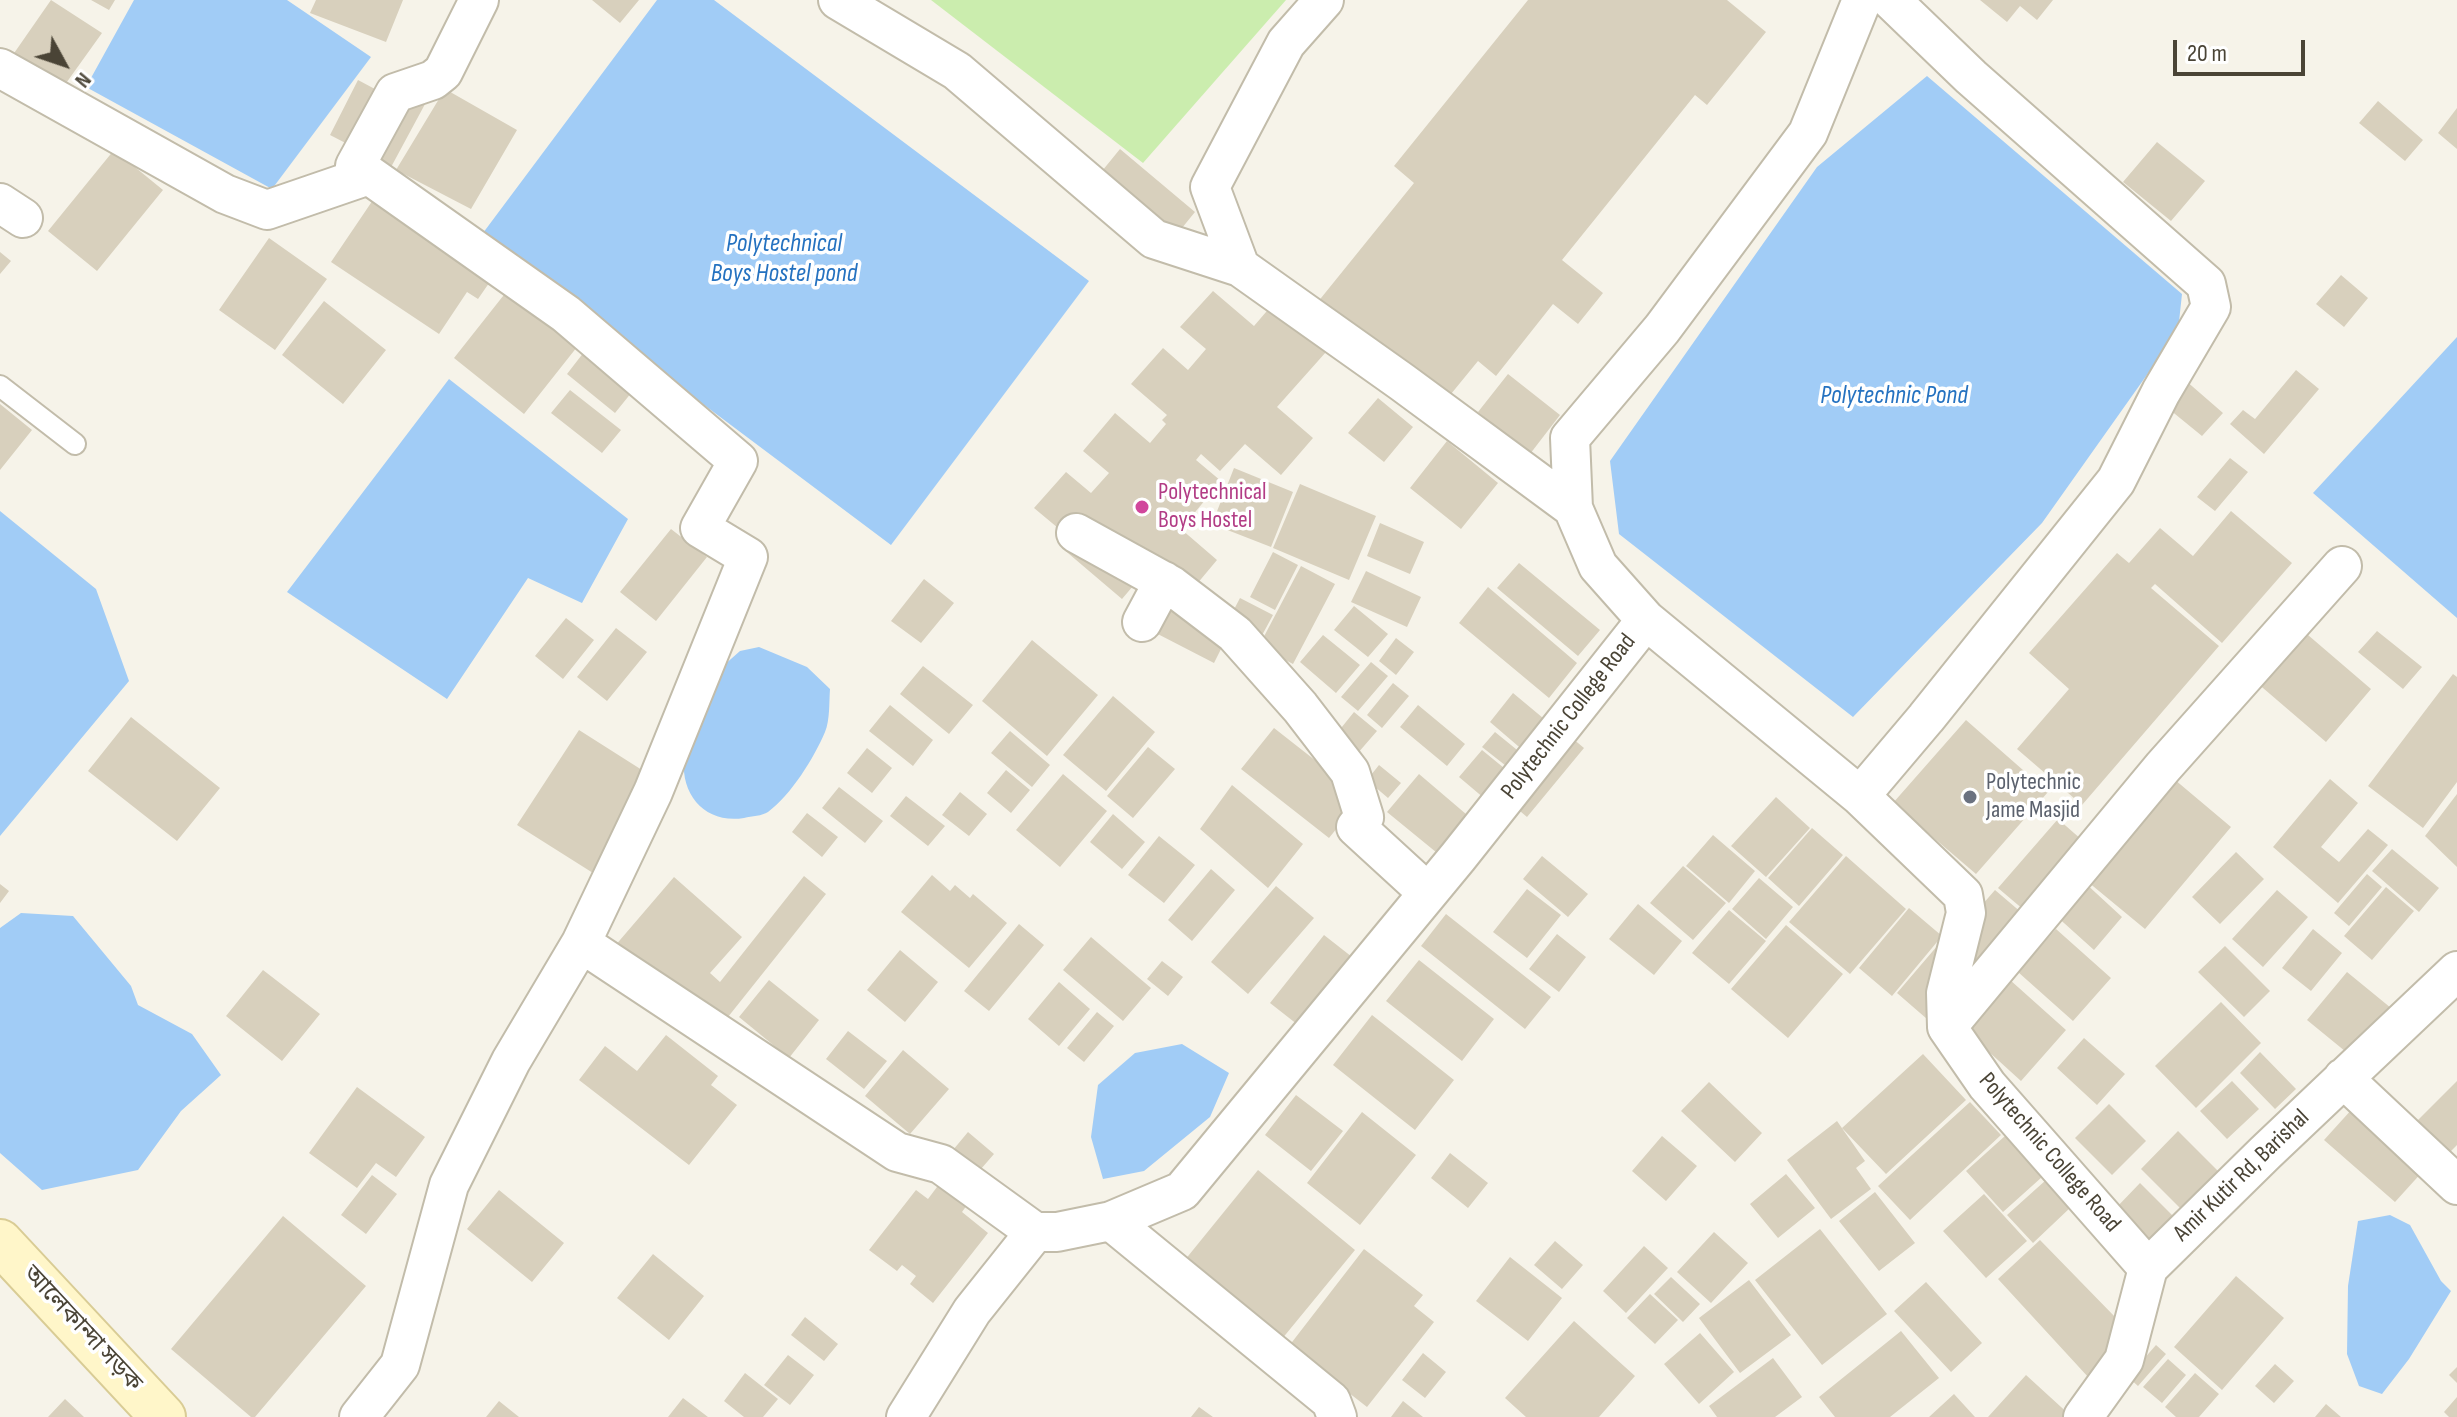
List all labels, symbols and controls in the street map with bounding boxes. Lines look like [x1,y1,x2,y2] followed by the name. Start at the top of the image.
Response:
[24,24,104,104] north arrow
[2177,24,2309,74] scale bar
[2187,39,2227,68] text: 20 m
[69,67,97,93] text: N
[711,228,857,290] water label: Polytechnical Boys Hostel pond
[1820,380,1968,412] water label: Polytechnic Pond
[1158,479,1266,535] place label: Polytechnical Boys Hostel
[1133,498,1151,516] marker: Polytechnical Boys Hostel
[1496,629,1642,805] street label: Polytechnic College Road
[1986,769,2081,825] place label: Polytechnic Jame Masjid
[1961,788,1979,806] marker: Polytechnic Jame Masjid
[1972,1067,2126,1239] street label: Polytechnic College Road
[2168,1104,2316,1248] street label: Amir Kutir Rd, Barishal
[16,1260,148,1398] street label: আলেকান্দা সড়ক

